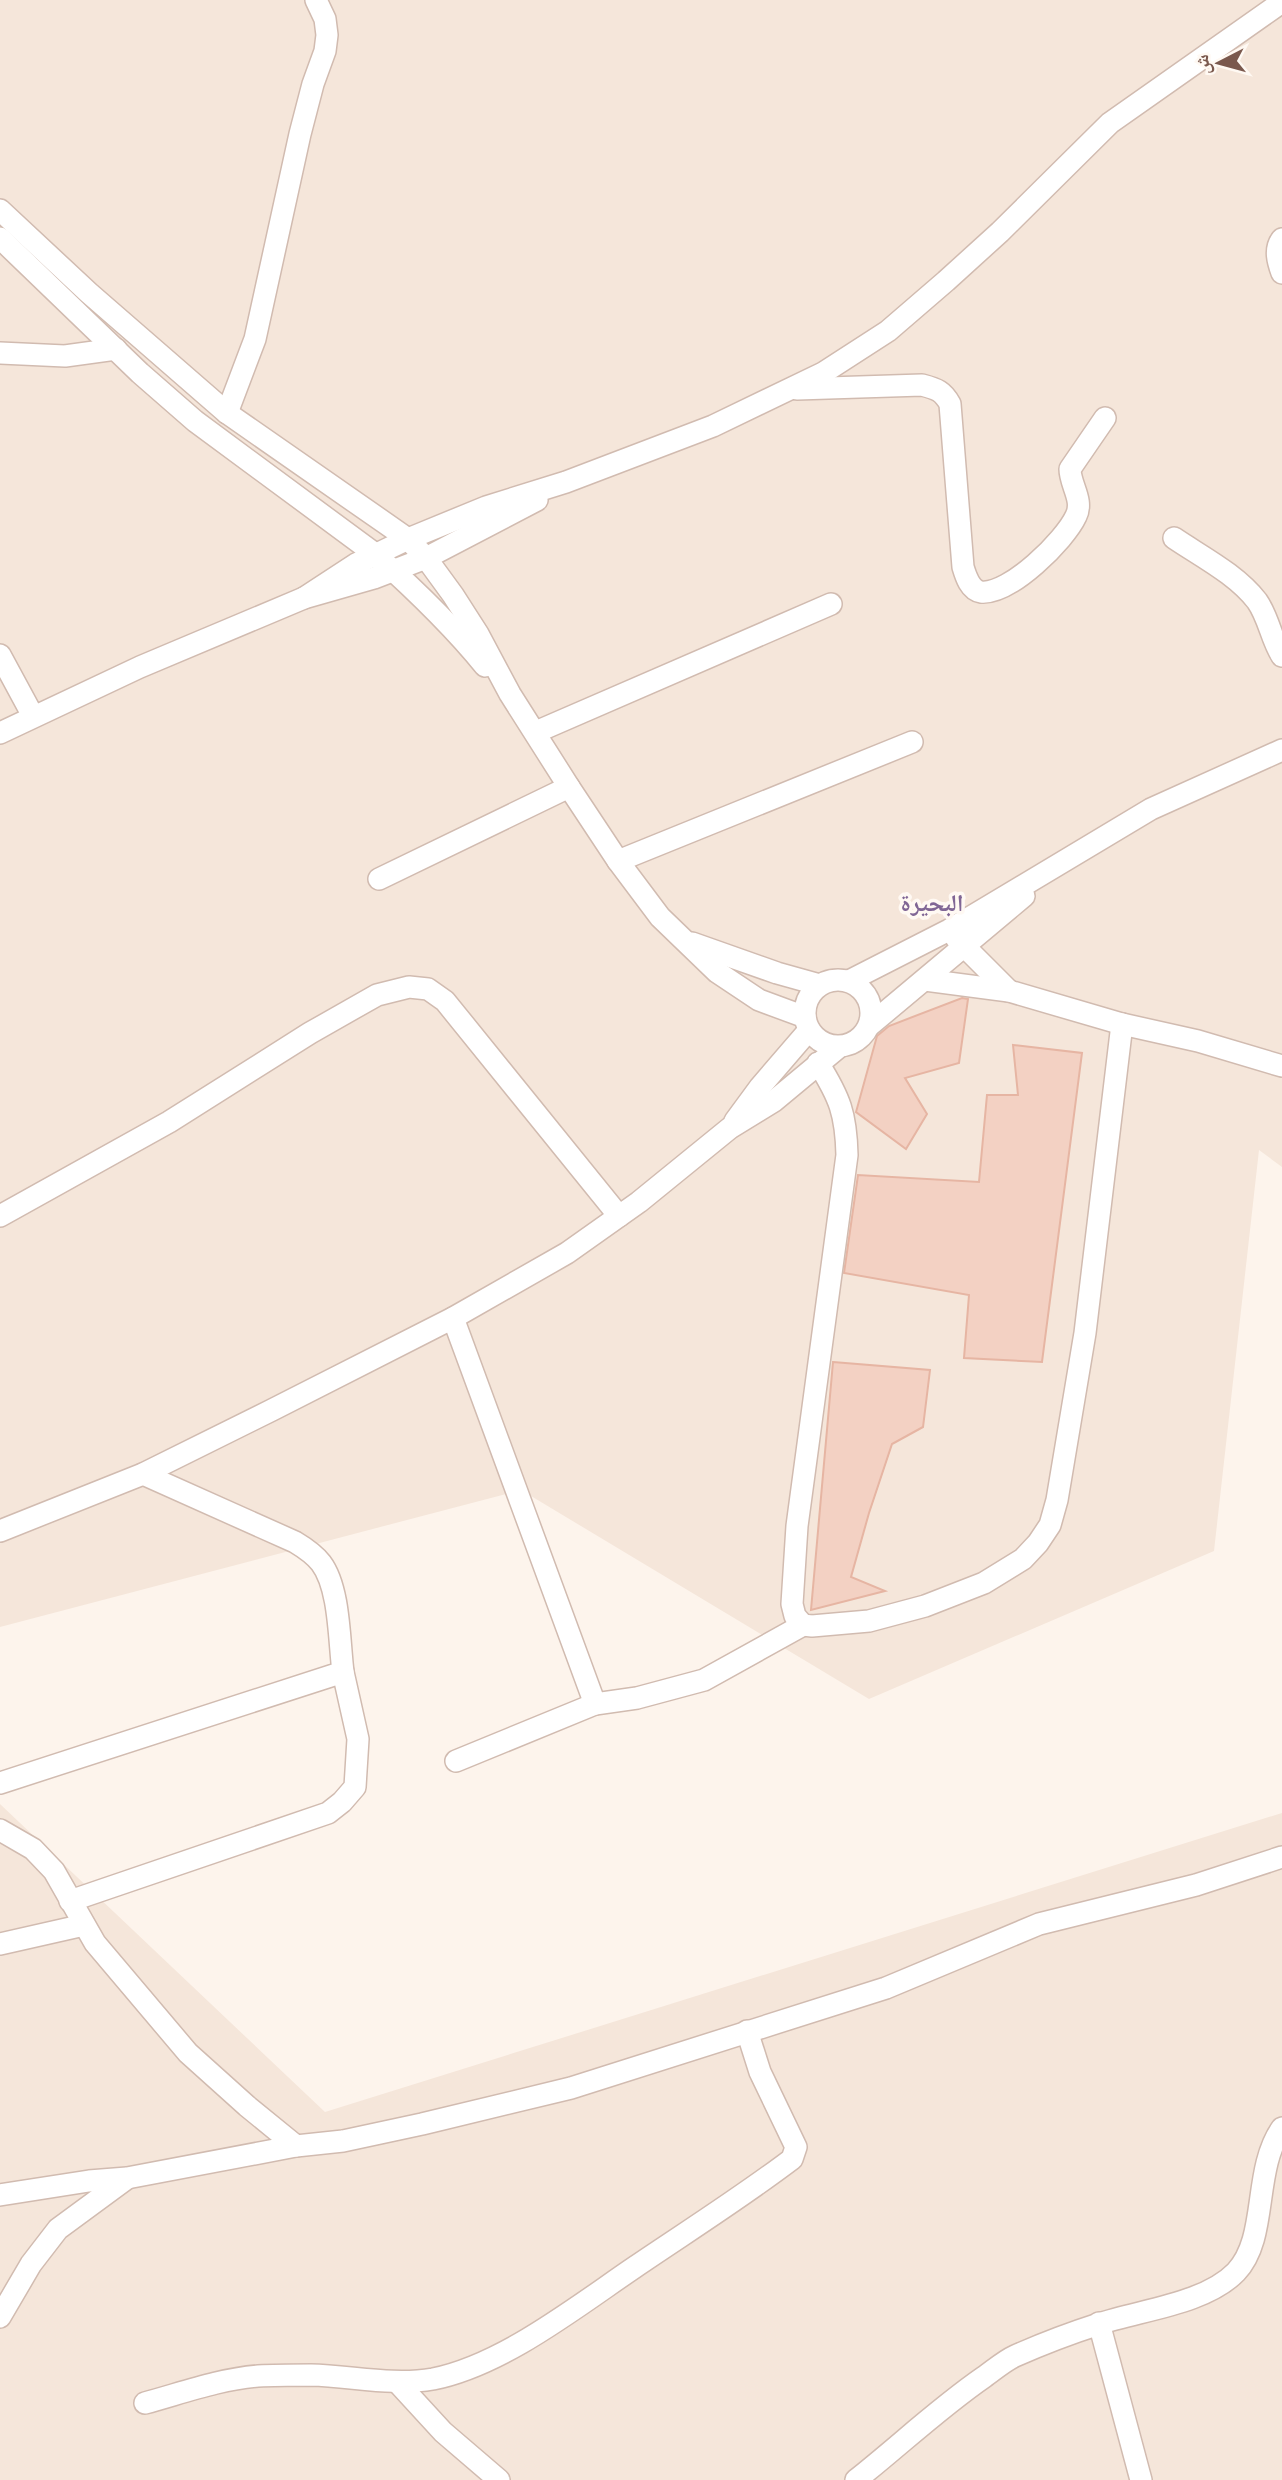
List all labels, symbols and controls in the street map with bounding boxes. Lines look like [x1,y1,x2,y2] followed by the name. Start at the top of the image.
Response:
[1184,28,1254,98] north arrow
[1189,53,1215,76] text: ش
[900,887,964,917] district label: البحيرة

